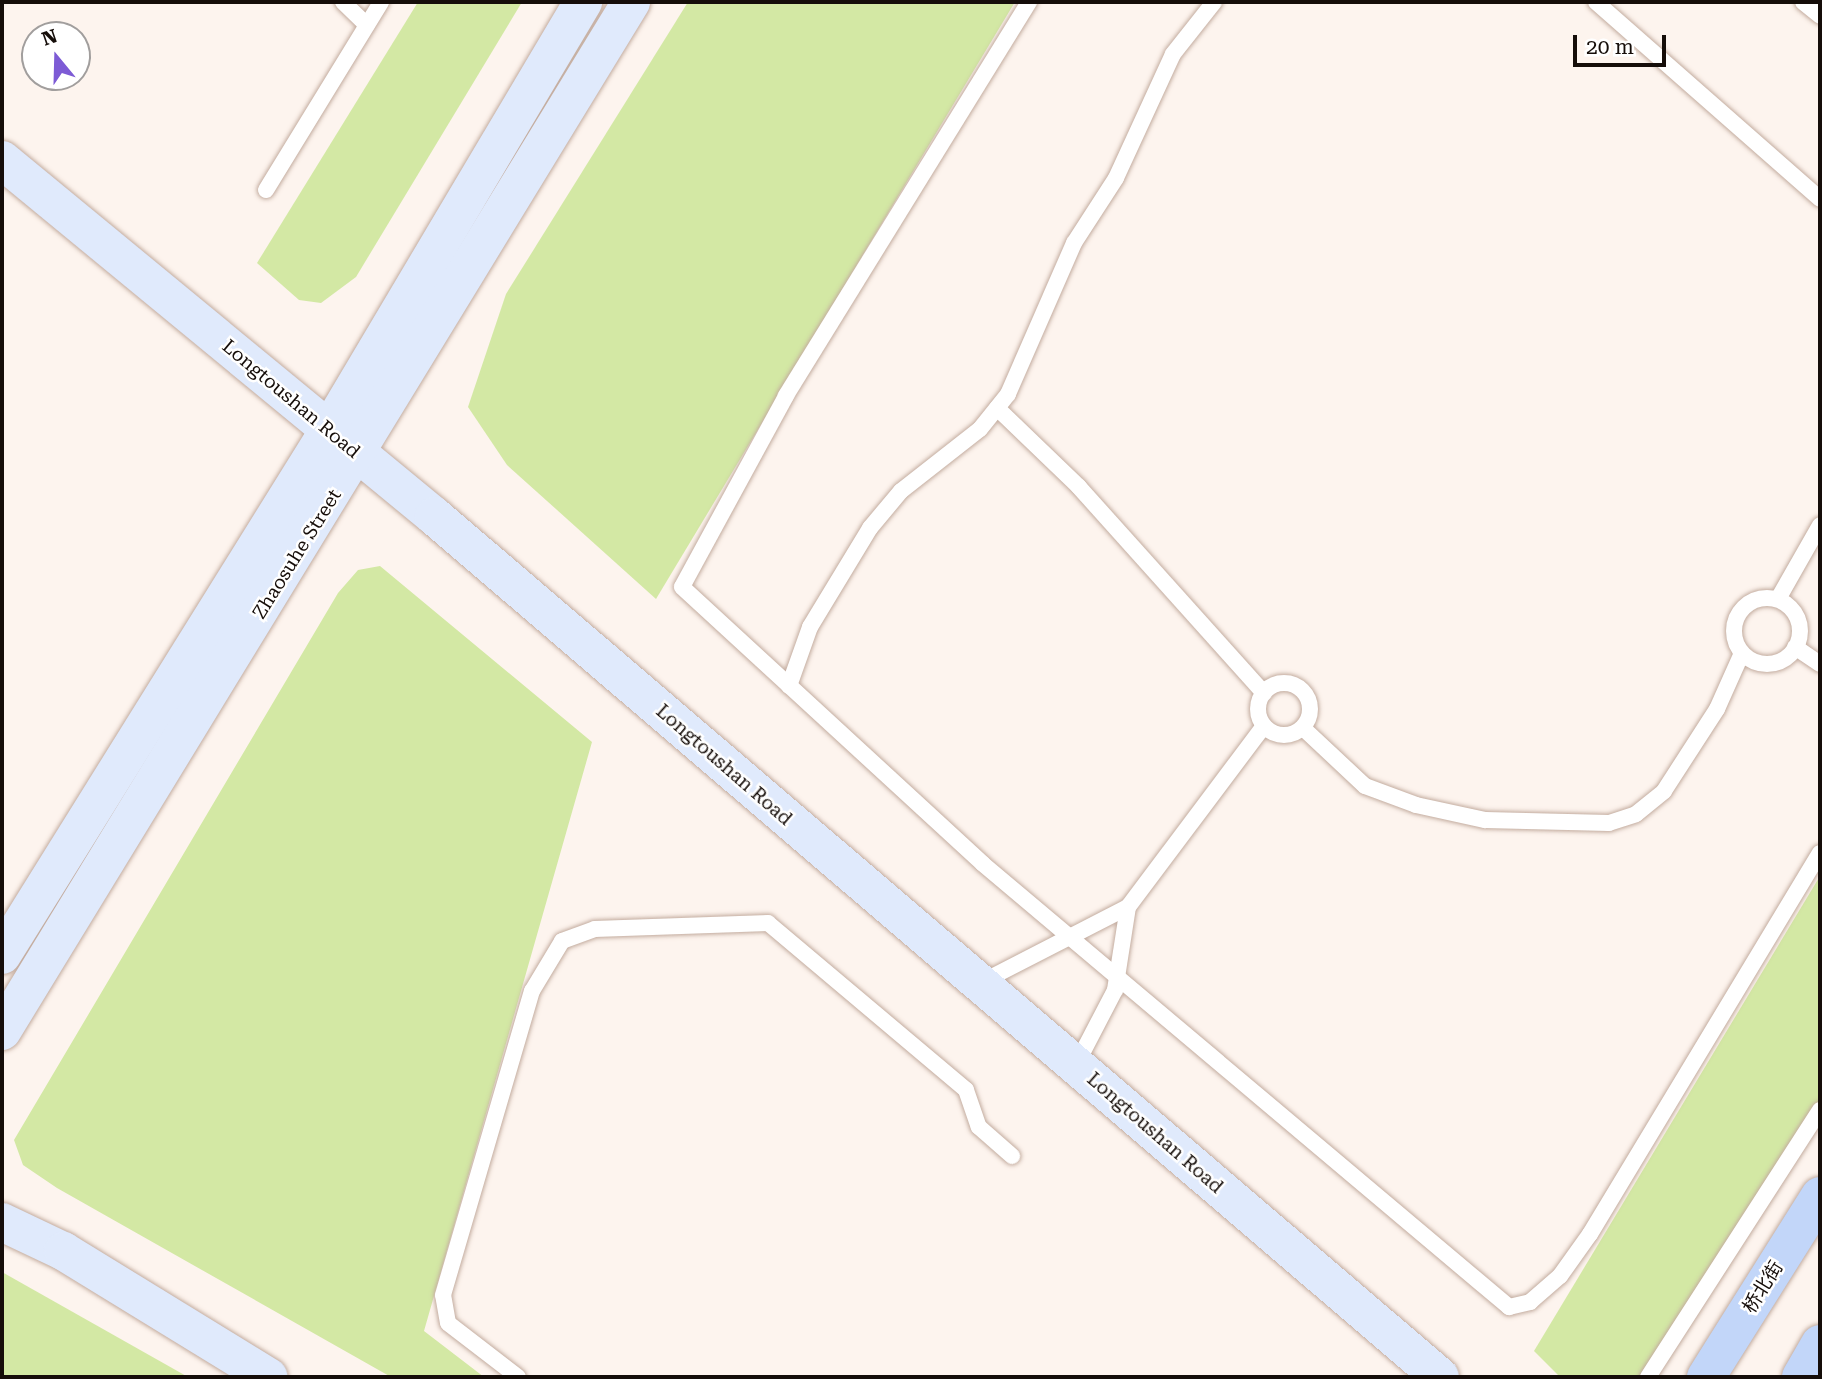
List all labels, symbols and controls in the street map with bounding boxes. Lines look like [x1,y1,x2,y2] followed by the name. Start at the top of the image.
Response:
[21,21,91,91] north arrow
[1577,21,1670,65] scale bar
[39,24,60,51] text: N
[1586,35,1634,59] text: 20 m
[218,335,364,463] street label: Longtoushan Road
[248,485,346,623] street label: Zhaosuhe Street
[651,700,797,830] street label: Longtoushan Road
[1082,1068,1228,1198] street label: Longtoushan Road
[1738,1257,1788,1317] street label: 桥北街

